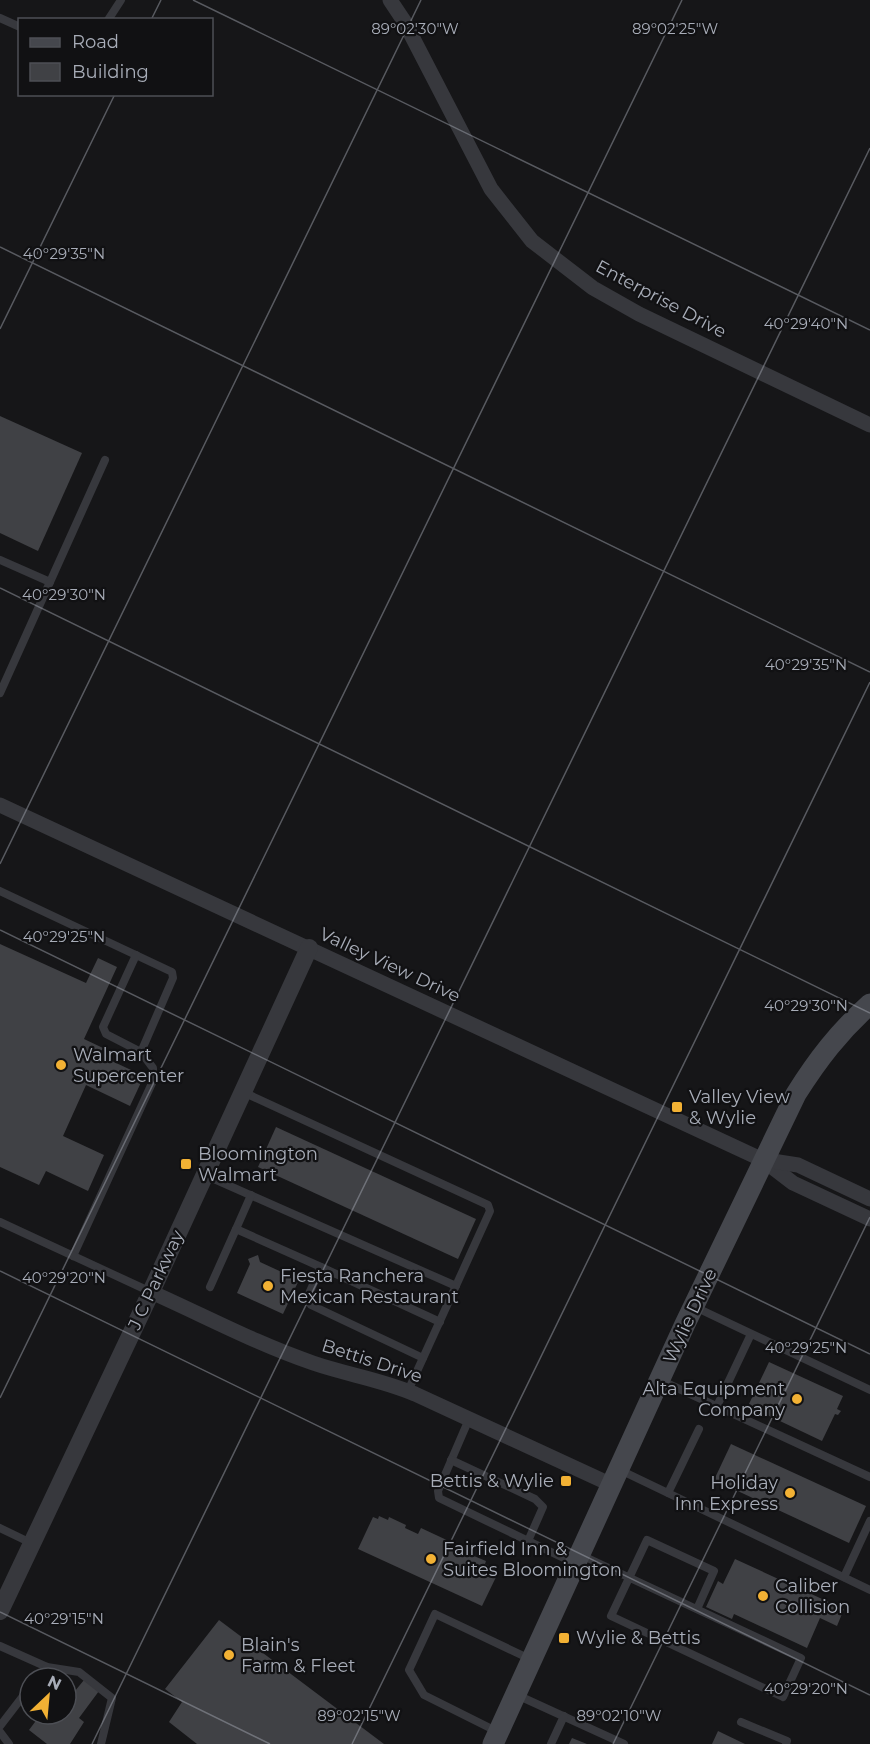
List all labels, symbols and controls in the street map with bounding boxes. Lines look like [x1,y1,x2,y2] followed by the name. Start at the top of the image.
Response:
[18,18,213,96] legend
[371,19,459,38] text: 89°02'30"W
[632,19,718,38] text: 89°02'25"W
[72,31,119,53] text: Road
[72,61,149,83] text: Building
[23,244,105,263] text: 40°29'35"N
[592,255,730,343] street label: Enterprise Drive
[764,314,848,333] text: 40°29'40"N
[22,585,106,604] text: 40°29'30"N
[765,655,847,674] text: 40°29'35"N
[316,923,464,1007] street label: Valley View Drive
[23,927,105,946] text: 40°29'25"N
[764,996,848,1015] text: 40°29'30"N
[73,1044,184,1087] place label: Walmart Supercenter
[54,1058,68,1072] marker: Walmart Supercenter
[689,1086,790,1129] place label: Valley View & Wylie
[670,1100,684,1114] marker: Valley View & Wylie
[198,1143,318,1186] place label: Bloomington Walmart
[179,1157,193,1171] marker: Bloomington Walmart
[123,1226,189,1334] street label: J C Parkway
[280,1265,459,1308] place label: Fiesta Ranchera Mexican Restaurant
[658,1265,722,1367] street label: Wylie Drive
[22,1268,106,1287] text: 40°29'20"N
[261,1279,275,1293] marker: Fiesta Ranchera Mexican Restaurant
[319,1334,425,1388] street label: Bettis Drive
[765,1338,847,1357] text: 40°29'25"N
[642,1378,785,1421] place label: Alta Equipment Company
[790,1392,804,1406] marker: Alta Equipment Company
[430,1470,554,1492] place label: Bettis & Wylie
[674,1472,778,1515] place label: Holiday Inn Express
[559,1474,573,1488] marker: Bettis & Wylie
[783,1486,797,1500] marker: Holiday Inn Express
[443,1538,622,1581] place label: Fairfield Inn & Suites Bloomington
[424,1552,438,1566] marker: Fairfield Inn & Suites Bloomington
[775,1575,850,1618] place label: Caliber Collision
[756,1589,770,1603] marker: Caliber Collision
[24,1609,104,1628] text: 40°29'15"N
[576,1627,700,1649] place label: Wylie & Bettis
[557,1631,571,1645] marker: Wylie & Bettis
[241,1634,356,1677] place label: Blain's Farm & Fleet
[222,1648,236,1662] marker: Blain's Farm & Fleet
[18,1666,78,1726] north arrow
[44,1672,64,1694] text: N
[764,1679,848,1698] text: 40°29'20"N
[317,1706,401,1725] text: 89°02'15"W
[577,1706,662,1725] text: 89°02'10"W

